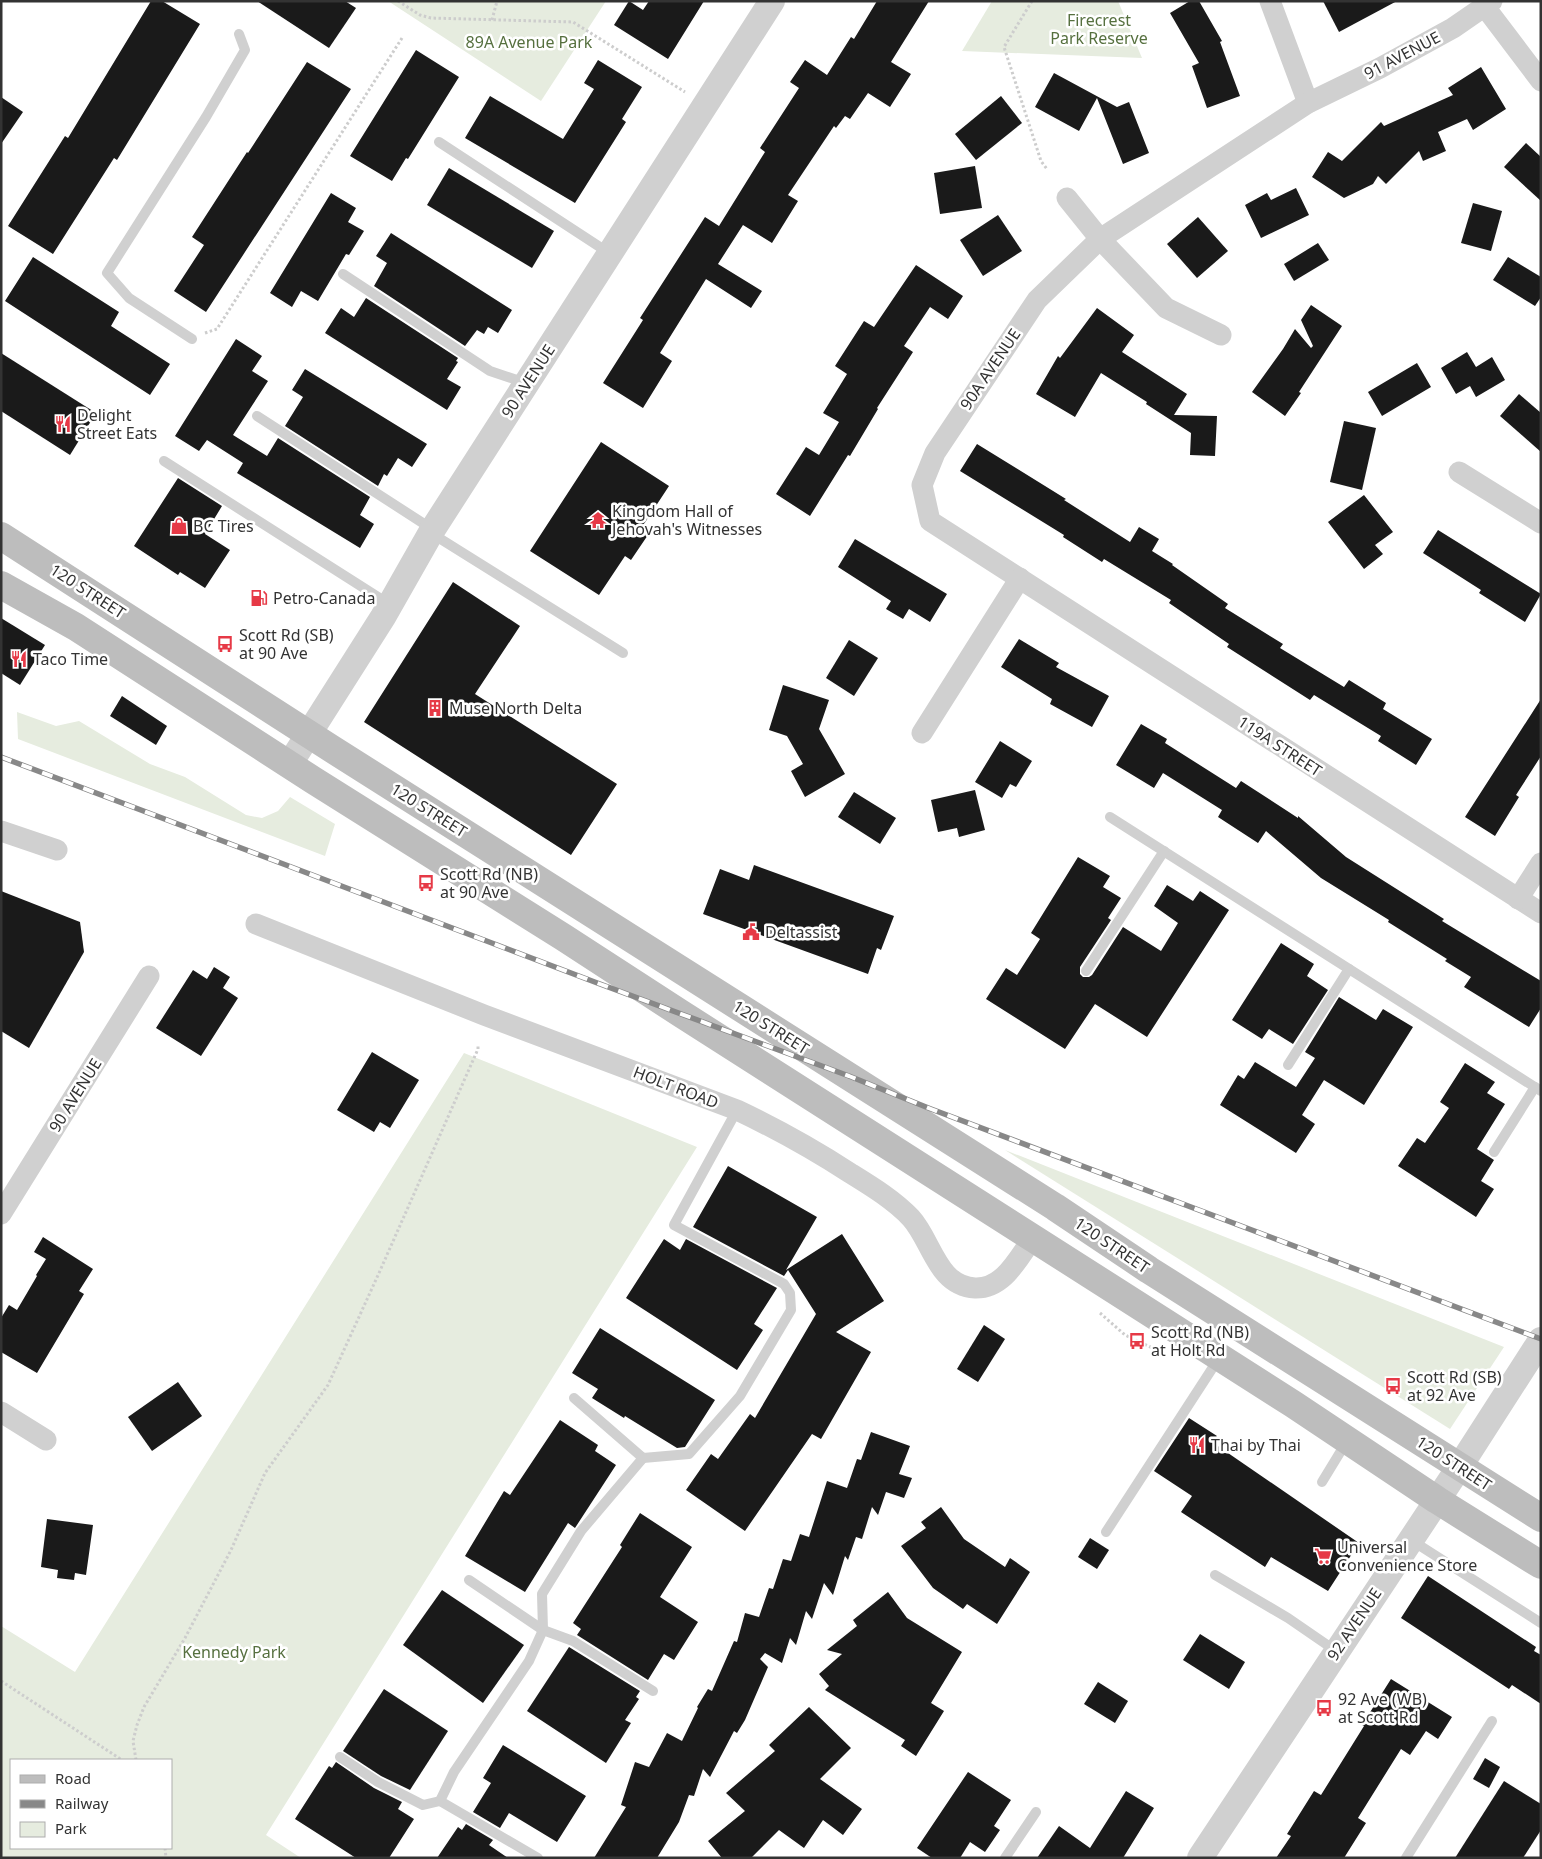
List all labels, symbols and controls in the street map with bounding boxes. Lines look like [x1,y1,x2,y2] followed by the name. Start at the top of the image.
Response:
[1050,9,1148,49] park label: Firecrest Park Reserve
[1360,26,1444,84] street label: 91 AVENUE
[466,31,593,53] park label: 89A Avenue Park
[955,324,1025,414] street label: 90A AVENUE
[496,340,560,422] street label: 90 AVENUE
[77,404,157,444] place label: Delight Street Eats
[53,414,73,434] restaurant icon: Delight Street Eats
[610,500,762,540] place label: Kingdom Hall of Jehovah's Witnesses
[588,510,608,530] temple icon: Kingdom Hall of Jehovah's Witnesses
[193,515,254,537] place label: BC Tires
[169,516,189,536] shop icon: BC Tires
[46,558,130,624] street label: 120 STREET
[273,587,375,609] place label: Petro-Canada
[249,588,269,608] fuel station icon: Petro-Canada
[239,624,334,664] place label: Scott Rd (SB) at 90 Ave
[215,634,235,654] bus stop icon: Scott Rd (SB) at 90 Ave
[33,648,108,670] place label: Taco Time
[9,649,29,669] restaurant icon: Taco Time
[449,697,582,719] place label: Muse North Delta
[425,698,445,718] building icon: Muse North Delta
[1234,711,1326,781] street label: 119A STREET
[387,778,471,842] street label: 120 STREET
[440,863,538,903] place label: Scott Rd (NB) at 90 Ave
[416,873,436,893] bus stop icon: Scott Rd (NB) at 90 Ave
[765,921,838,943] place label: Deltassist
[741,922,761,942] public building icon: Deltassist
[729,995,813,1059] street label: 120 STREET
[44,1054,106,1136] street label: 90 AVENUE
[630,1061,722,1113] street label: HOLT ROAD
[1070,1212,1154,1278] street label: 120 STREET
[1151,1321,1249,1361] place label: Scott Rd (NB) at Holt Rd
[1127,1331,1147,1351] bus stop icon: Scott Rd (NB) at Holt Rd
[1407,1366,1502,1406] place label: Scott Rd (SB) at 92 Ave
[1383,1376,1403,1396] bus stop icon: Scott Rd (SB) at 92 Ave
[1412,1430,1496,1496] street label: 120 STREET
[1211,1434,1301,1456] place label: Thai by Thai
[1187,1435,1207,1455] restaurant icon: Thai by Thai
[1337,1536,1477,1576] place label: Universal Convenience Store
[1313,1546,1333,1566] supermarket icon: Universal Convenience Store
[1322,1583,1386,1665] street label: 92 AVENUE
[182,1641,286,1663] park label: Kennedy Park
[1338,1688,1427,1728] place label: 92 Ave (WB) at Scott Rd
[1314,1698,1334,1718] bus stop icon: 92 Ave (WB) at Scott Rd
[10,1759,172,1849] legend
[55,1768,91,1788] text: Road
[55,1793,109,1813] text: Railway
[55,1818,87,1838] text: Park

